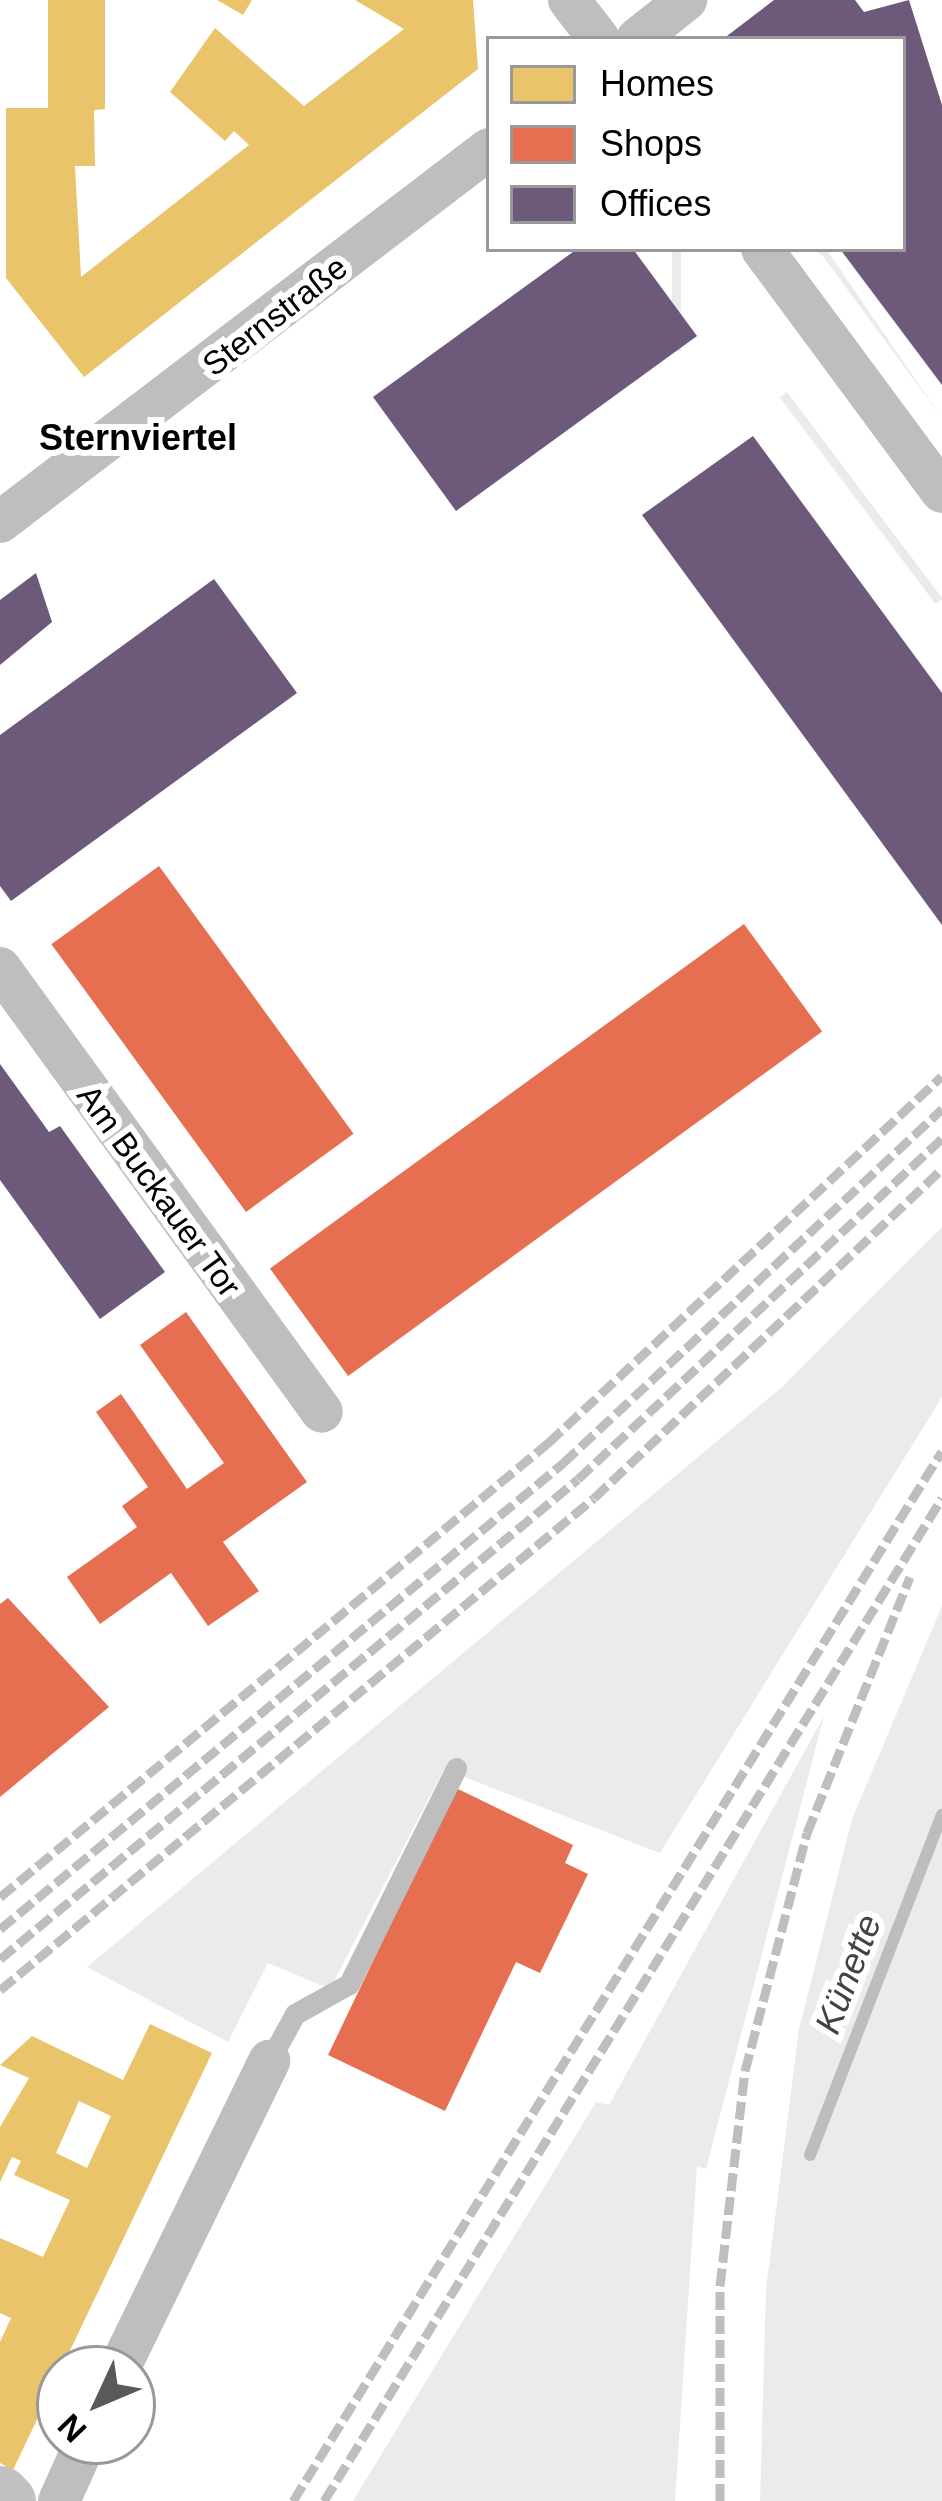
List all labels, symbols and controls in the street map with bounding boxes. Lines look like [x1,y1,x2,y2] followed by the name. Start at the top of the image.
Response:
[486,36,906,252] legend
[600,63,714,104] text: Homes
[600,123,702,164] text: Shops
[600,183,711,224] text: Offices
[195,247,355,385] street label: Sternstraße
[39,416,237,460] district label: Sternviertel
[69,1077,249,1305] street label: Am Buckauer Tor
[806,1908,890,2040] water label: Künette
[36,2345,156,2465] north arrow
[50,2407,93,2450] text: N

